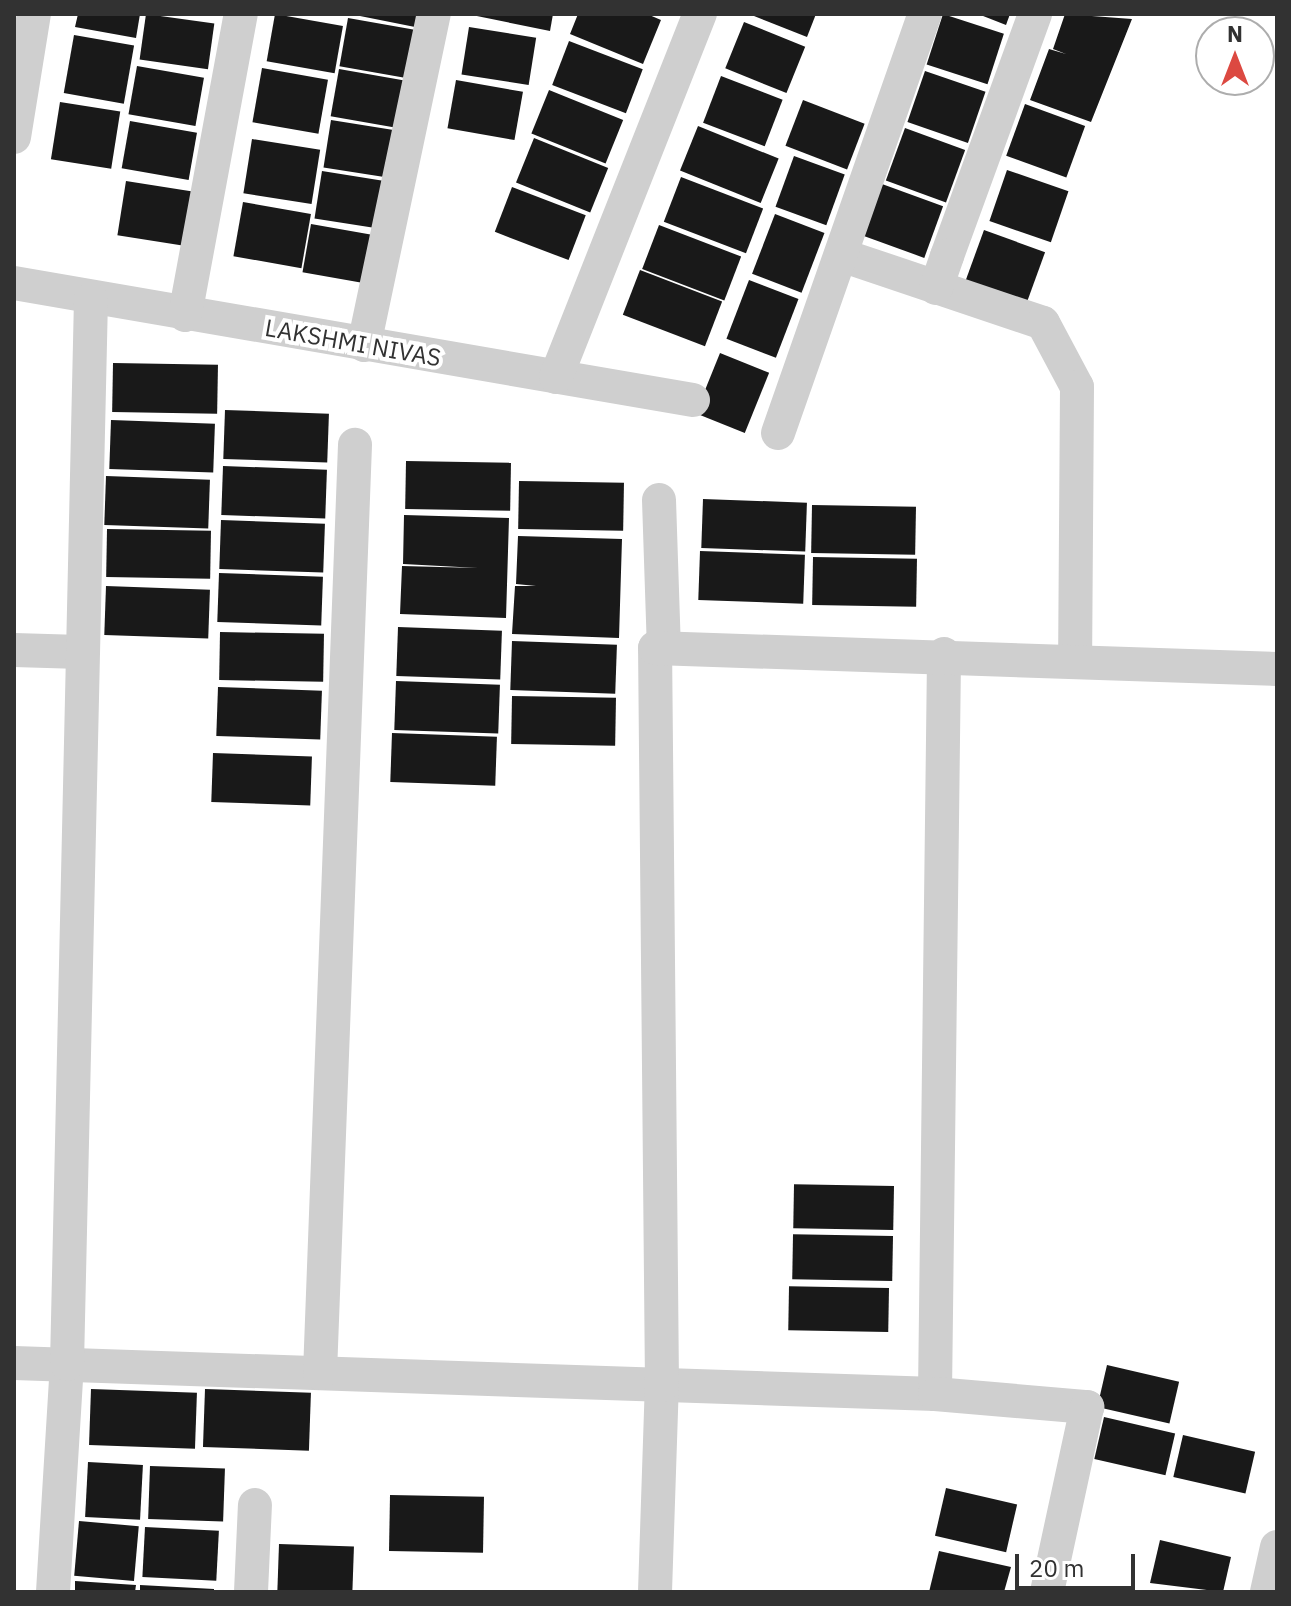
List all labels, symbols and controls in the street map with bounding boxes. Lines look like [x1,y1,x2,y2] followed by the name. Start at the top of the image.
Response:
[1195,16,1275,96] north arrow
[1227,19,1243,48] text: N
[263,313,443,373] street label: LAKSHMI NIVAS
[1019,1538,1139,1588] scale bar
[1029,1552,1084,1584] text: 20 m

